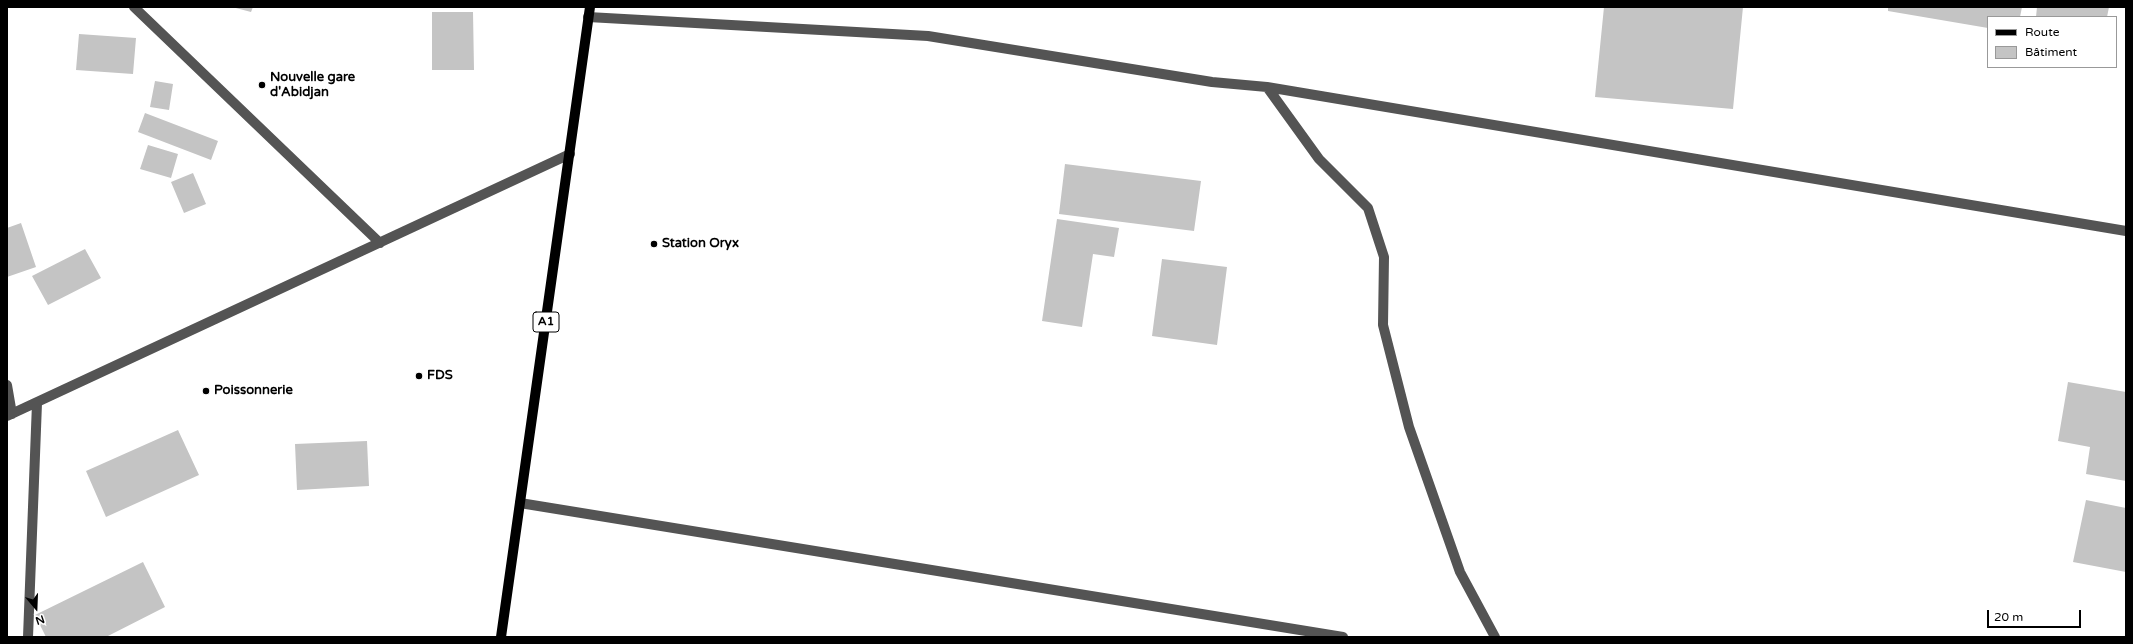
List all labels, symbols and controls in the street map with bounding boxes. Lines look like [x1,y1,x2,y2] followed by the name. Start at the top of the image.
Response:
[1987,16,2117,68] legend
[2025,25,2059,39] text: Route
[2025,45,2077,59] text: Bâtiment
[270,70,355,101] place label: Nouvelle gare d'Abidjan
[257,80,267,90] marker: Nouvelle gare d'Abidjan
[662,236,739,252] place label: Station Oryx
[649,239,659,249] marker: Station Oryx
[533,312,559,332] road number: A1
[427,368,453,384] place label: FDS
[414,371,424,381] marker: FDS
[214,383,293,399] place label: Poissonnerie
[201,386,211,396] marker: Poissonnerie
[16,588,56,628] north arrow
[1989,602,2083,628] scale bar
[1994,610,2023,624] text: 20 m
[34,612,46,627] text: N

